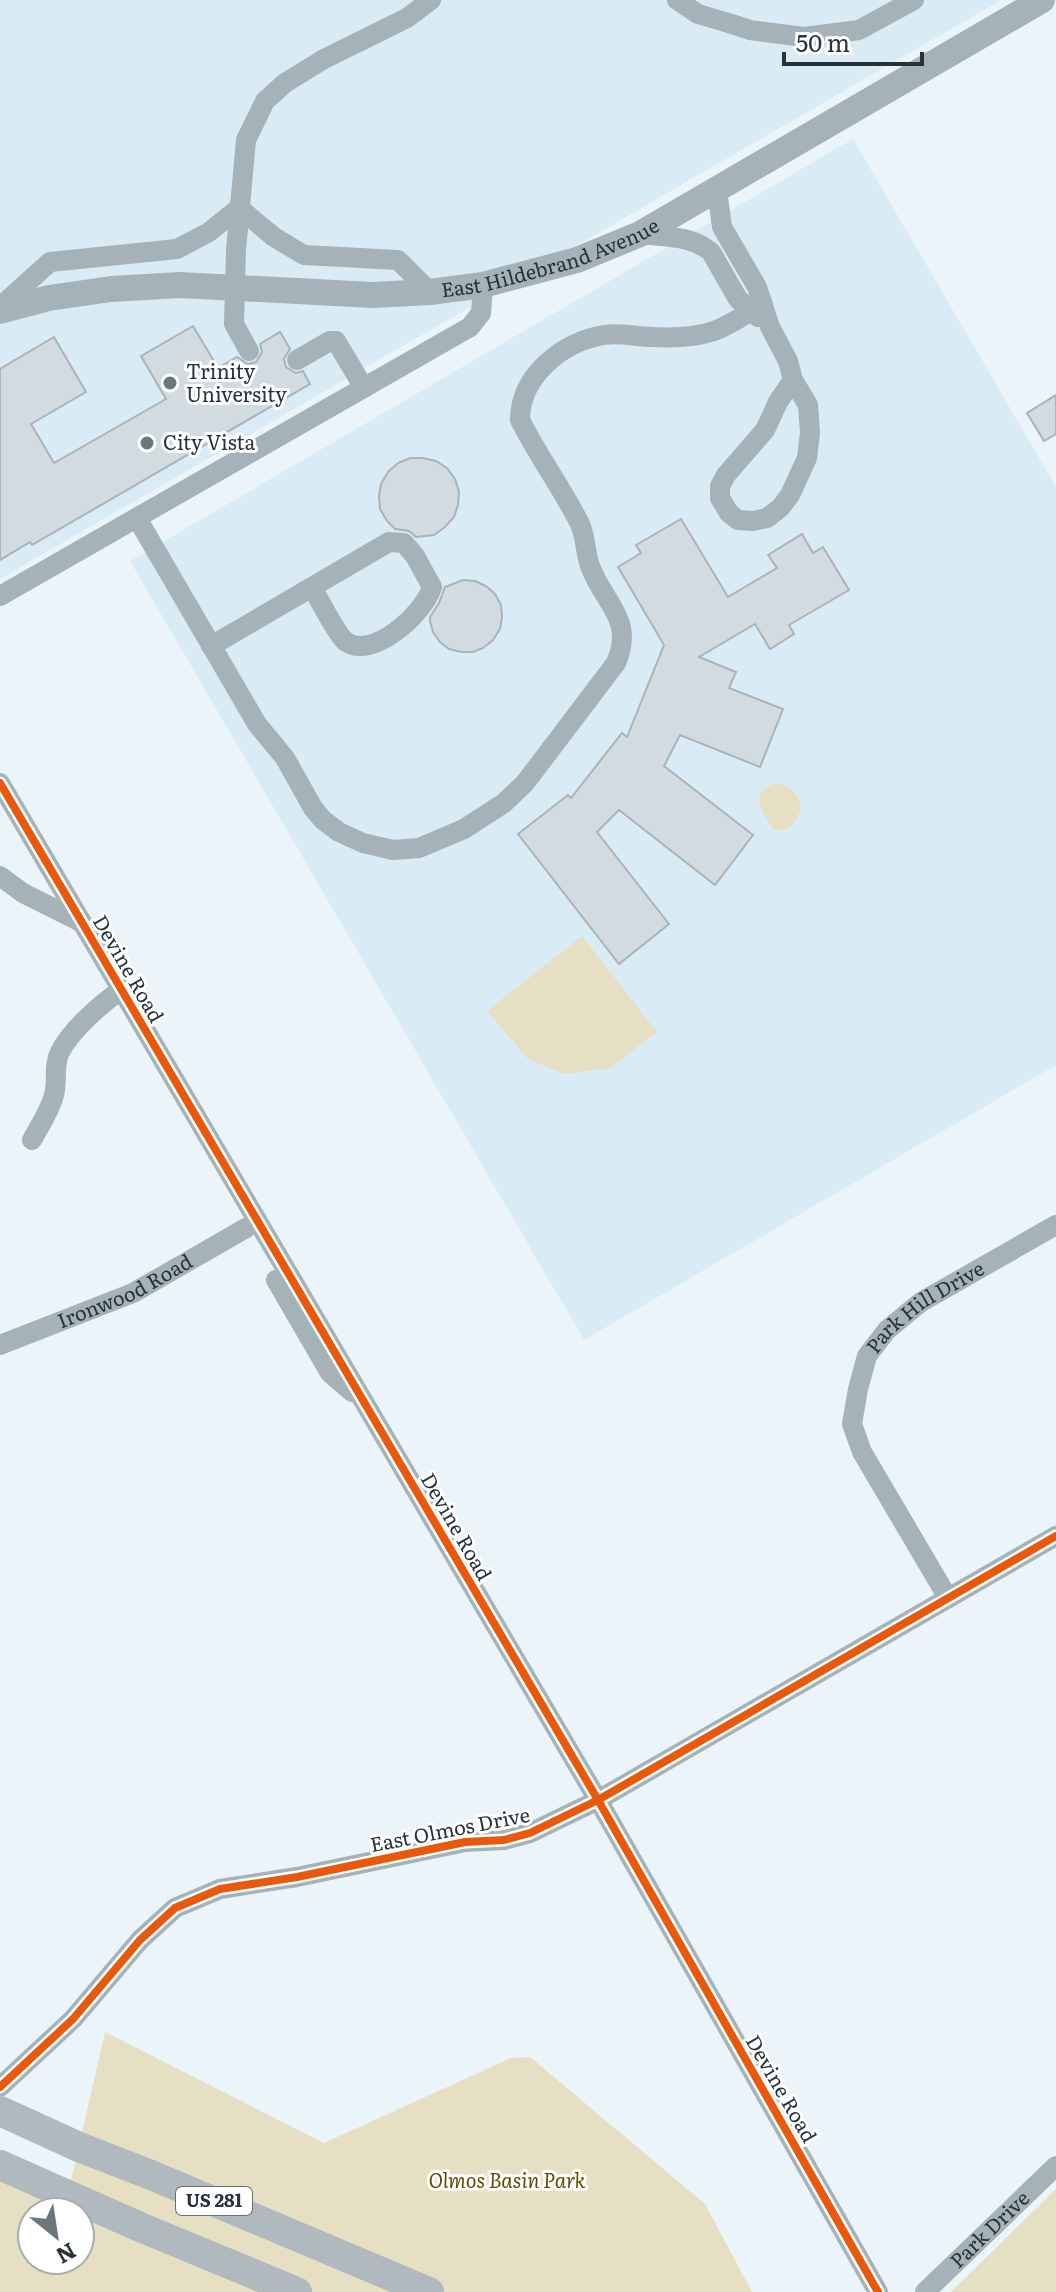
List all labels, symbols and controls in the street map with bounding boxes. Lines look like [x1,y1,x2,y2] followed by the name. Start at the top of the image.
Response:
[784,16,922,66] scale bar
[796,24,850,59] text: 50 m
[439,209,664,303] street label: East Hildebrand Avenue
[186,355,287,408] place label: Trinity University
[161,374,179,392] marker: Trinity University
[163,426,255,456] place label: City Vista
[138,434,156,452] marker: City Vista
[87,909,173,1027] street label: Devine Road
[52,1245,197,1334] street label: Ironwood Road
[857,1252,989,1359] street label: Park Hill Drive
[415,1467,501,1585] street label: Devine Road
[367,1798,532,1858] street label: East Olmos Drive
[740,2029,826,2147] street label: Devine Road
[428,2164,586,2194] park label: Olmos Basin Park
[942,2183,1035,2274] street label: Park Drive
[176,2187,252,2215] road number: US 281
[16,2196,96,2276] north arrow
[51,2236,83,2274] text: N

